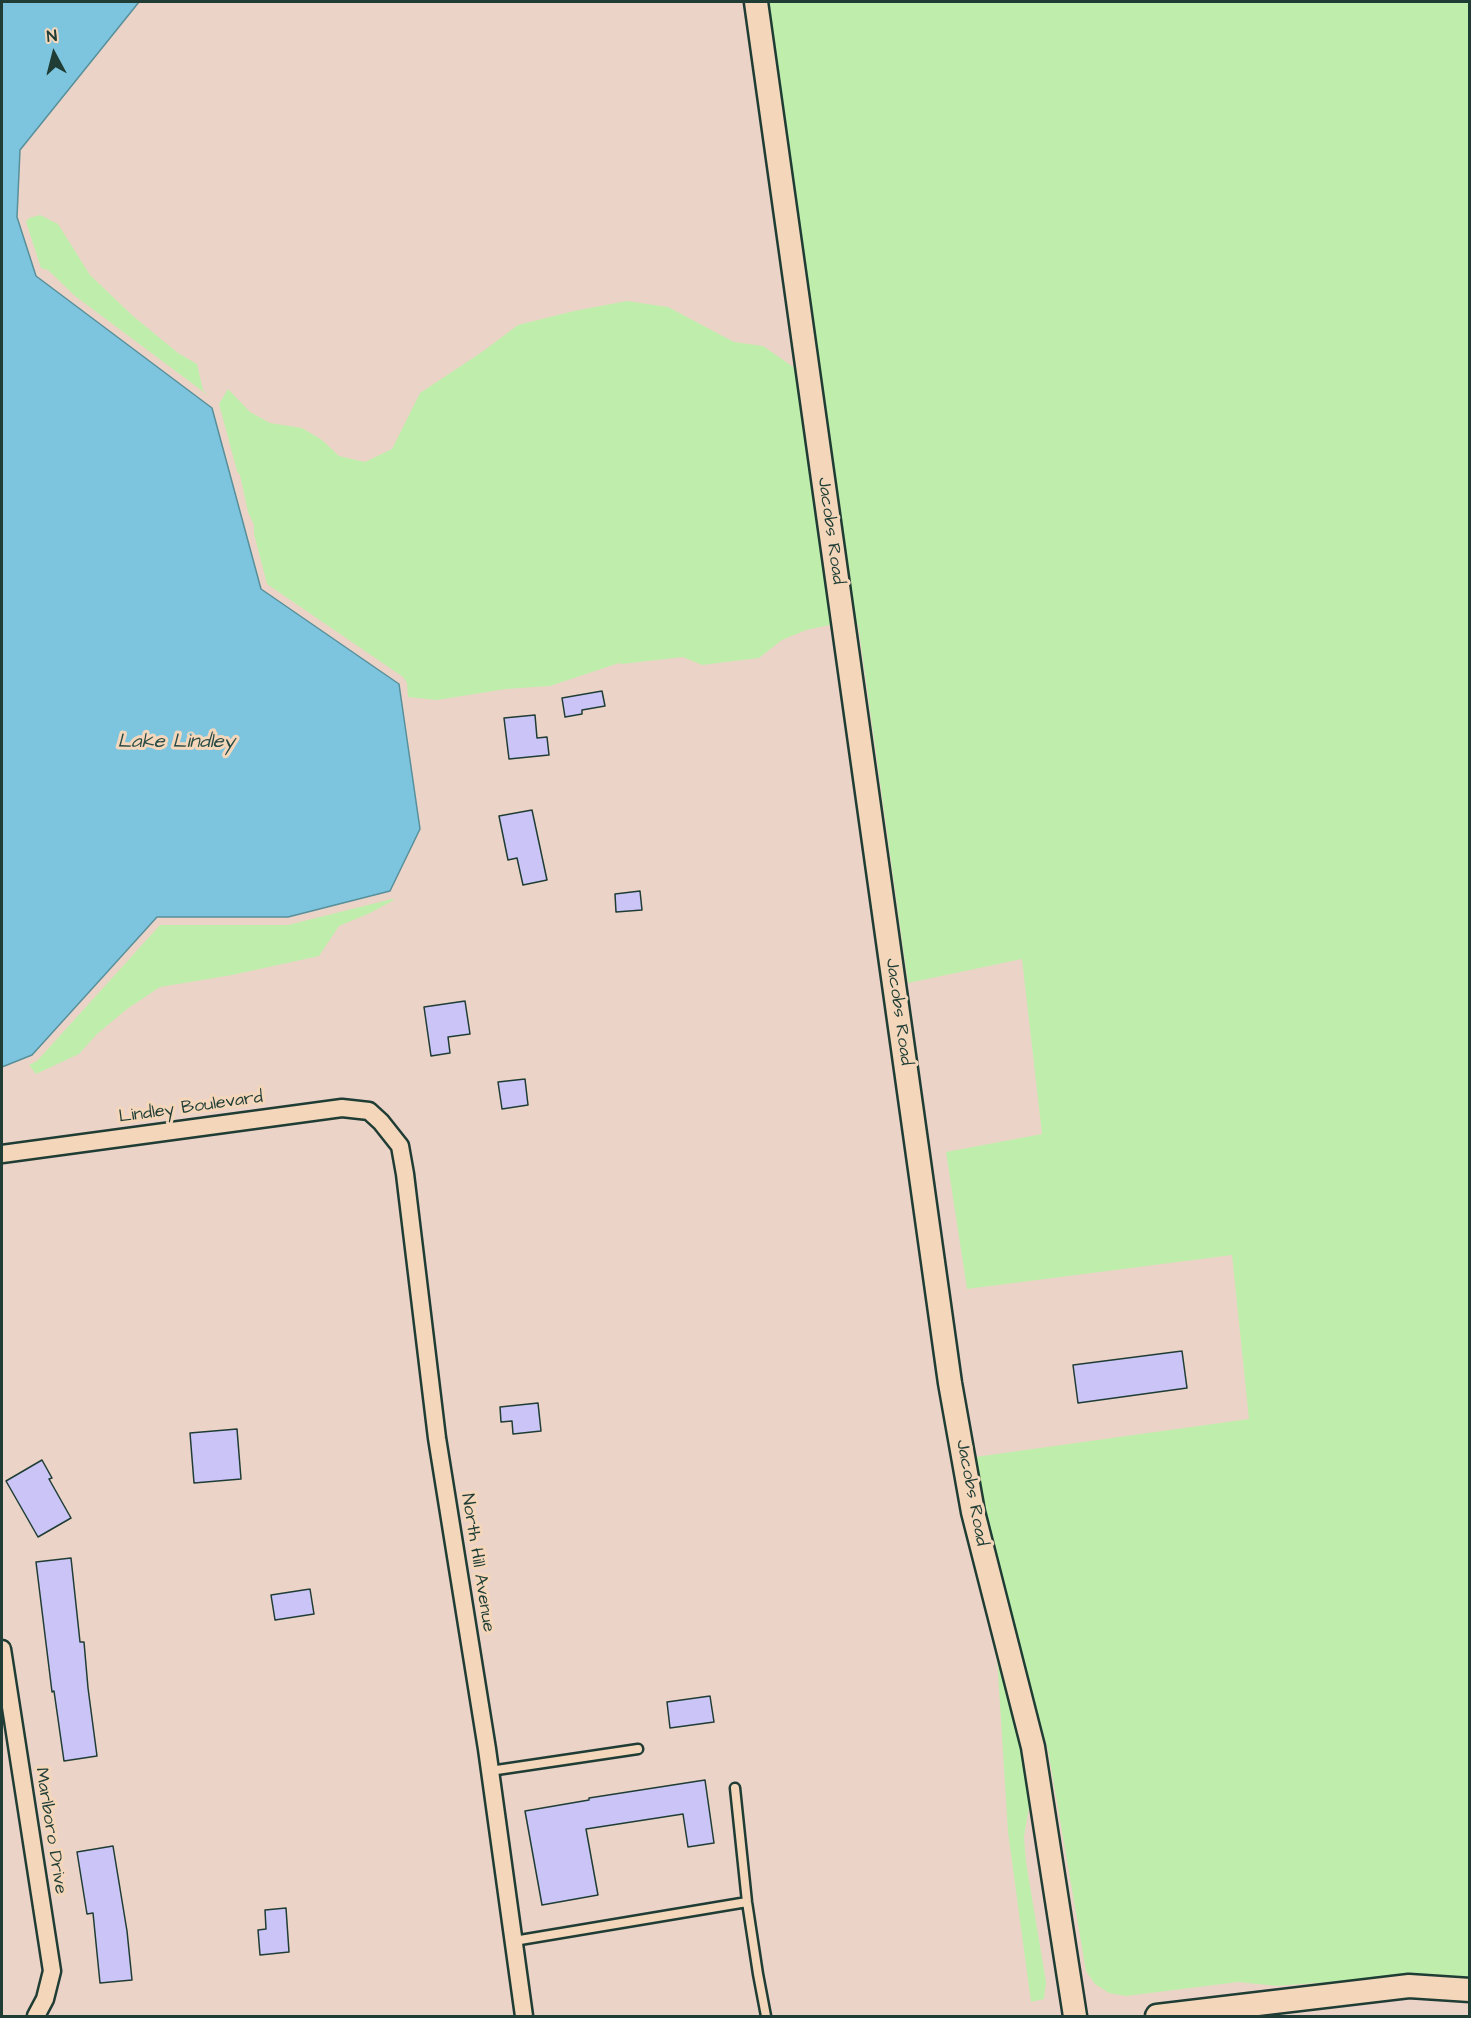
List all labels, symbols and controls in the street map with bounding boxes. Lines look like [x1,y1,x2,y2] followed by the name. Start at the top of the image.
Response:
[24,24,84,84] north arrow
[45,25,58,48] text: N
[812,476,848,586] street label: Jacobs Road
[117,731,235,755] water label: Lake Lindley
[880,957,916,1067] street label: Jacobs Road
[118,1087,264,1129] street label: Lindley Boulevard
[950,1438,992,1548] street label: Jacobs Road
[455,1492,499,1634] street label: North Hill Avenue
[29,1766,71,1896] street label: Marlboro Drive

